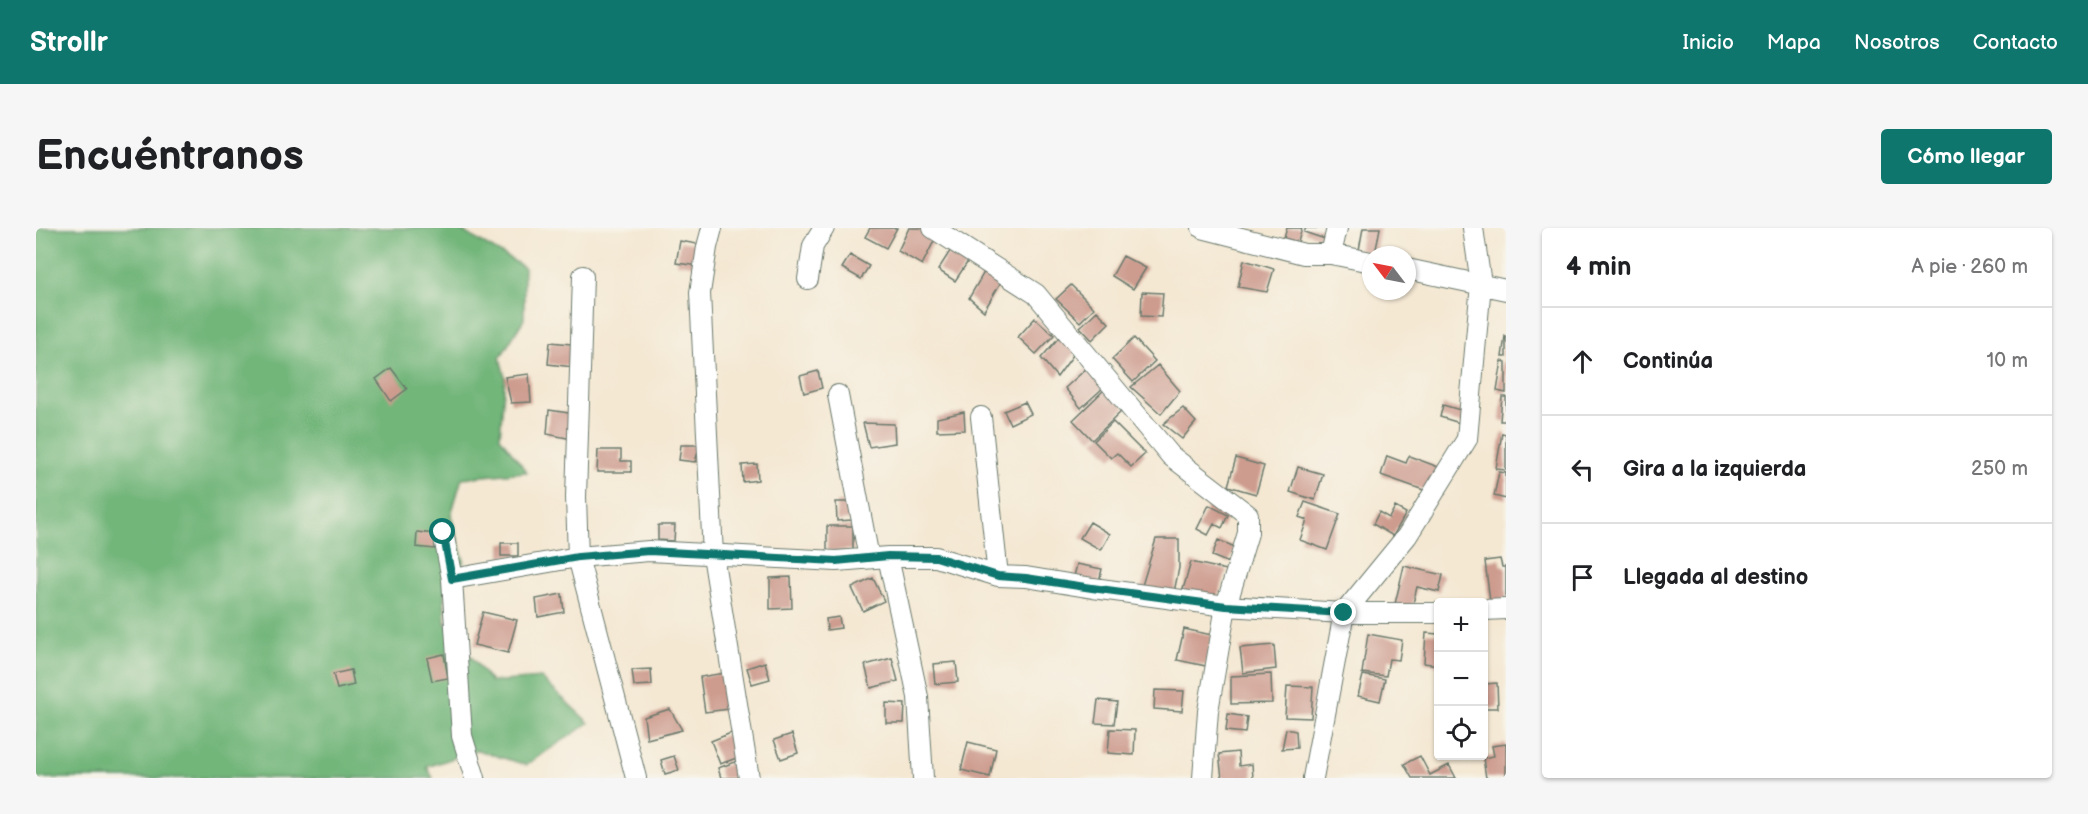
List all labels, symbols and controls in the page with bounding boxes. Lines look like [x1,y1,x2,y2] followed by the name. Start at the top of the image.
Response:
[30,26,108,59] text: Strollr
[1683,30,1734,55] text: Inicio
[1767,30,1821,55] text: Mapa
[1854,30,1940,55] text: Nosotros
[1973,30,2058,55] text: Contacto
[1881,129,2052,184] button: Cómo llegar
[36,131,304,182] text: Encuéntranos
[1362,246,1416,300] north arrow
[1566,252,1631,283] text: 4 min
[1911,255,2028,279] text: A pie · 260 m
[1566,345,1599,378] icon: ahead
[1623,348,1713,375] text: Continúa
[1987,349,2028,373] text: 10 m
[1566,453,1599,486] icon: left
[1623,456,1807,483] text: Gira a la izquierda
[1971,457,2028,481] text: 250 m
[429,518,455,544] route start
[1566,561,1599,594] icon: arrive
[1623,564,1808,591] text: Llegada al destino
[1434,598,1488,760] map controls
[1434,598,1488,652] button: +
[1330,599,1356,625] route end
[1434,652,1488,706] button: −
[1434,706,1488,760] button: locate

